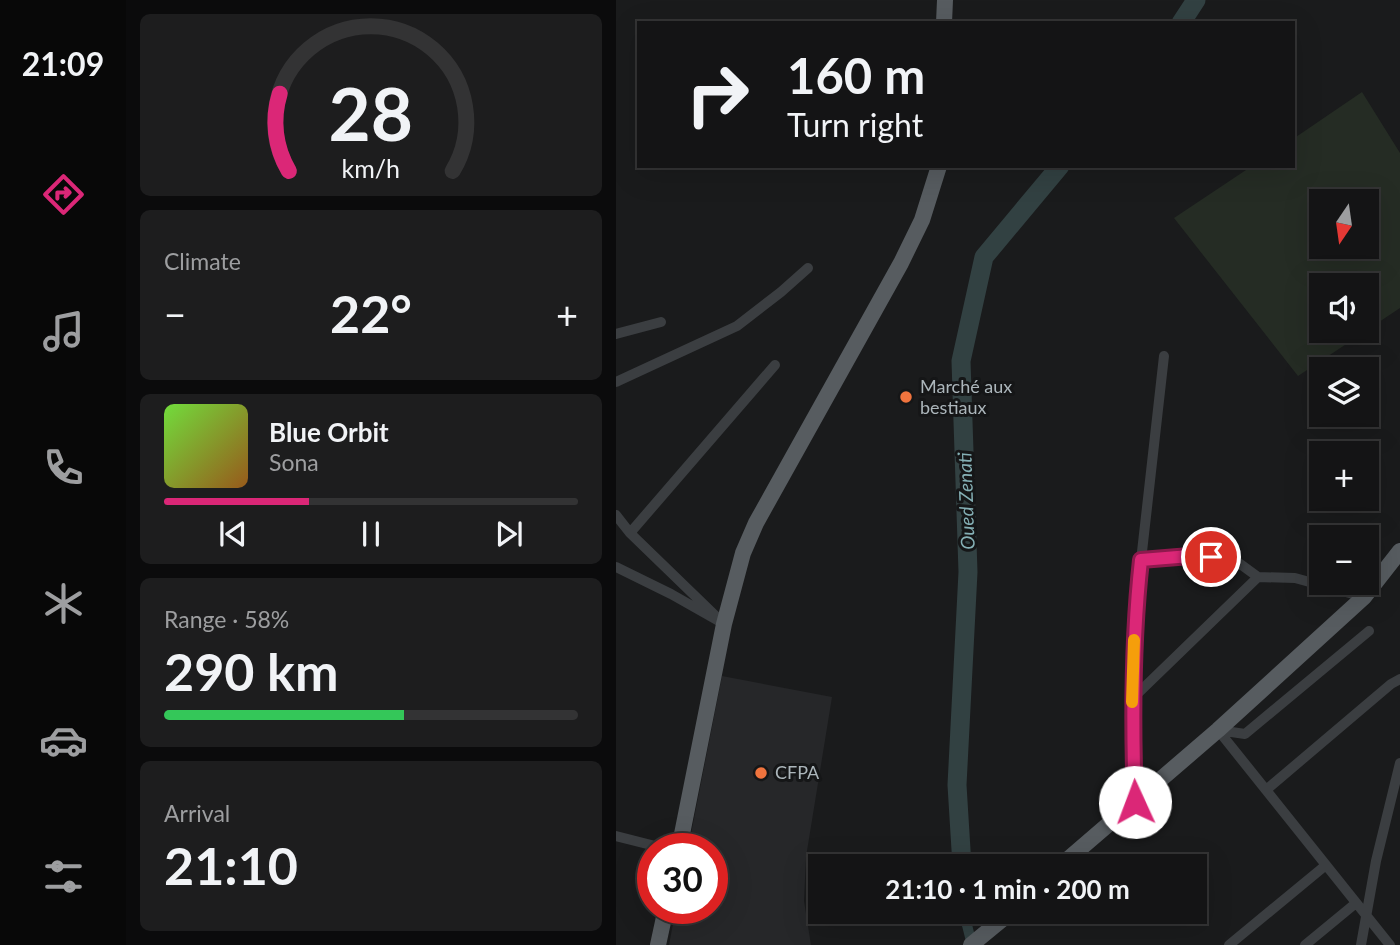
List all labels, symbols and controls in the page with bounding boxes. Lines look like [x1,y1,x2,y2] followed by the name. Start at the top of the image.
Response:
[22,44,104,83] text: 21:09
[787,46,925,104] text: 160 m
[672,49,763,140] icon: right
[329,69,413,157] text: 28
[787,105,923,144] text: Turn right
[342,153,400,183] text: km/h
[39,170,88,219] icon: directions
[1309,189,1379,259] north arrow
[1309,189,1379,595] map controls
[164,247,241,275] text: Climate
[1309,273,1379,343] button: sound
[330,282,412,344] text: 22°
[164,291,186,337] text: −
[556,291,578,337] text: +
[39,307,88,356] icon: music
[1309,357,1379,427] button: layers
[920,375,1012,418] place label: Marché aux bestiaux
[898,389,914,405] marker: Marché aux bestiaux
[269,416,389,448] text: Blue Orbit
[1309,441,1379,511] button: +
[39,443,88,492] icon: phone
[269,448,319,476] text: Sona
[952,452,979,550] water label: Oued Zenati
[214,515,252,553] icon: previous
[352,515,390,553] icon: pause
[490,515,528,553] icon: next
[1309,525,1379,595] button: −
[1181,527,1241,587] pin
[1192,538,1230,576] icon: arrive
[39,579,88,628] icon: climate
[164,605,289,633] text: Range · 58%
[164,640,338,702] text: 290 km
[39,716,88,765] icon: car
[775,761,820,783] place label: CFPA
[753,765,769,781] marker: CFPA
[1098,765,1172,839] position arrow
[164,799,230,827] text: Arrival
[637,833,728,924] speed limit sign: 30
[164,834,298,896] text: 21:10
[39,852,88,901] icon: filters
[885,873,1130,905] text: 21:10 · 1 min · 200 m

